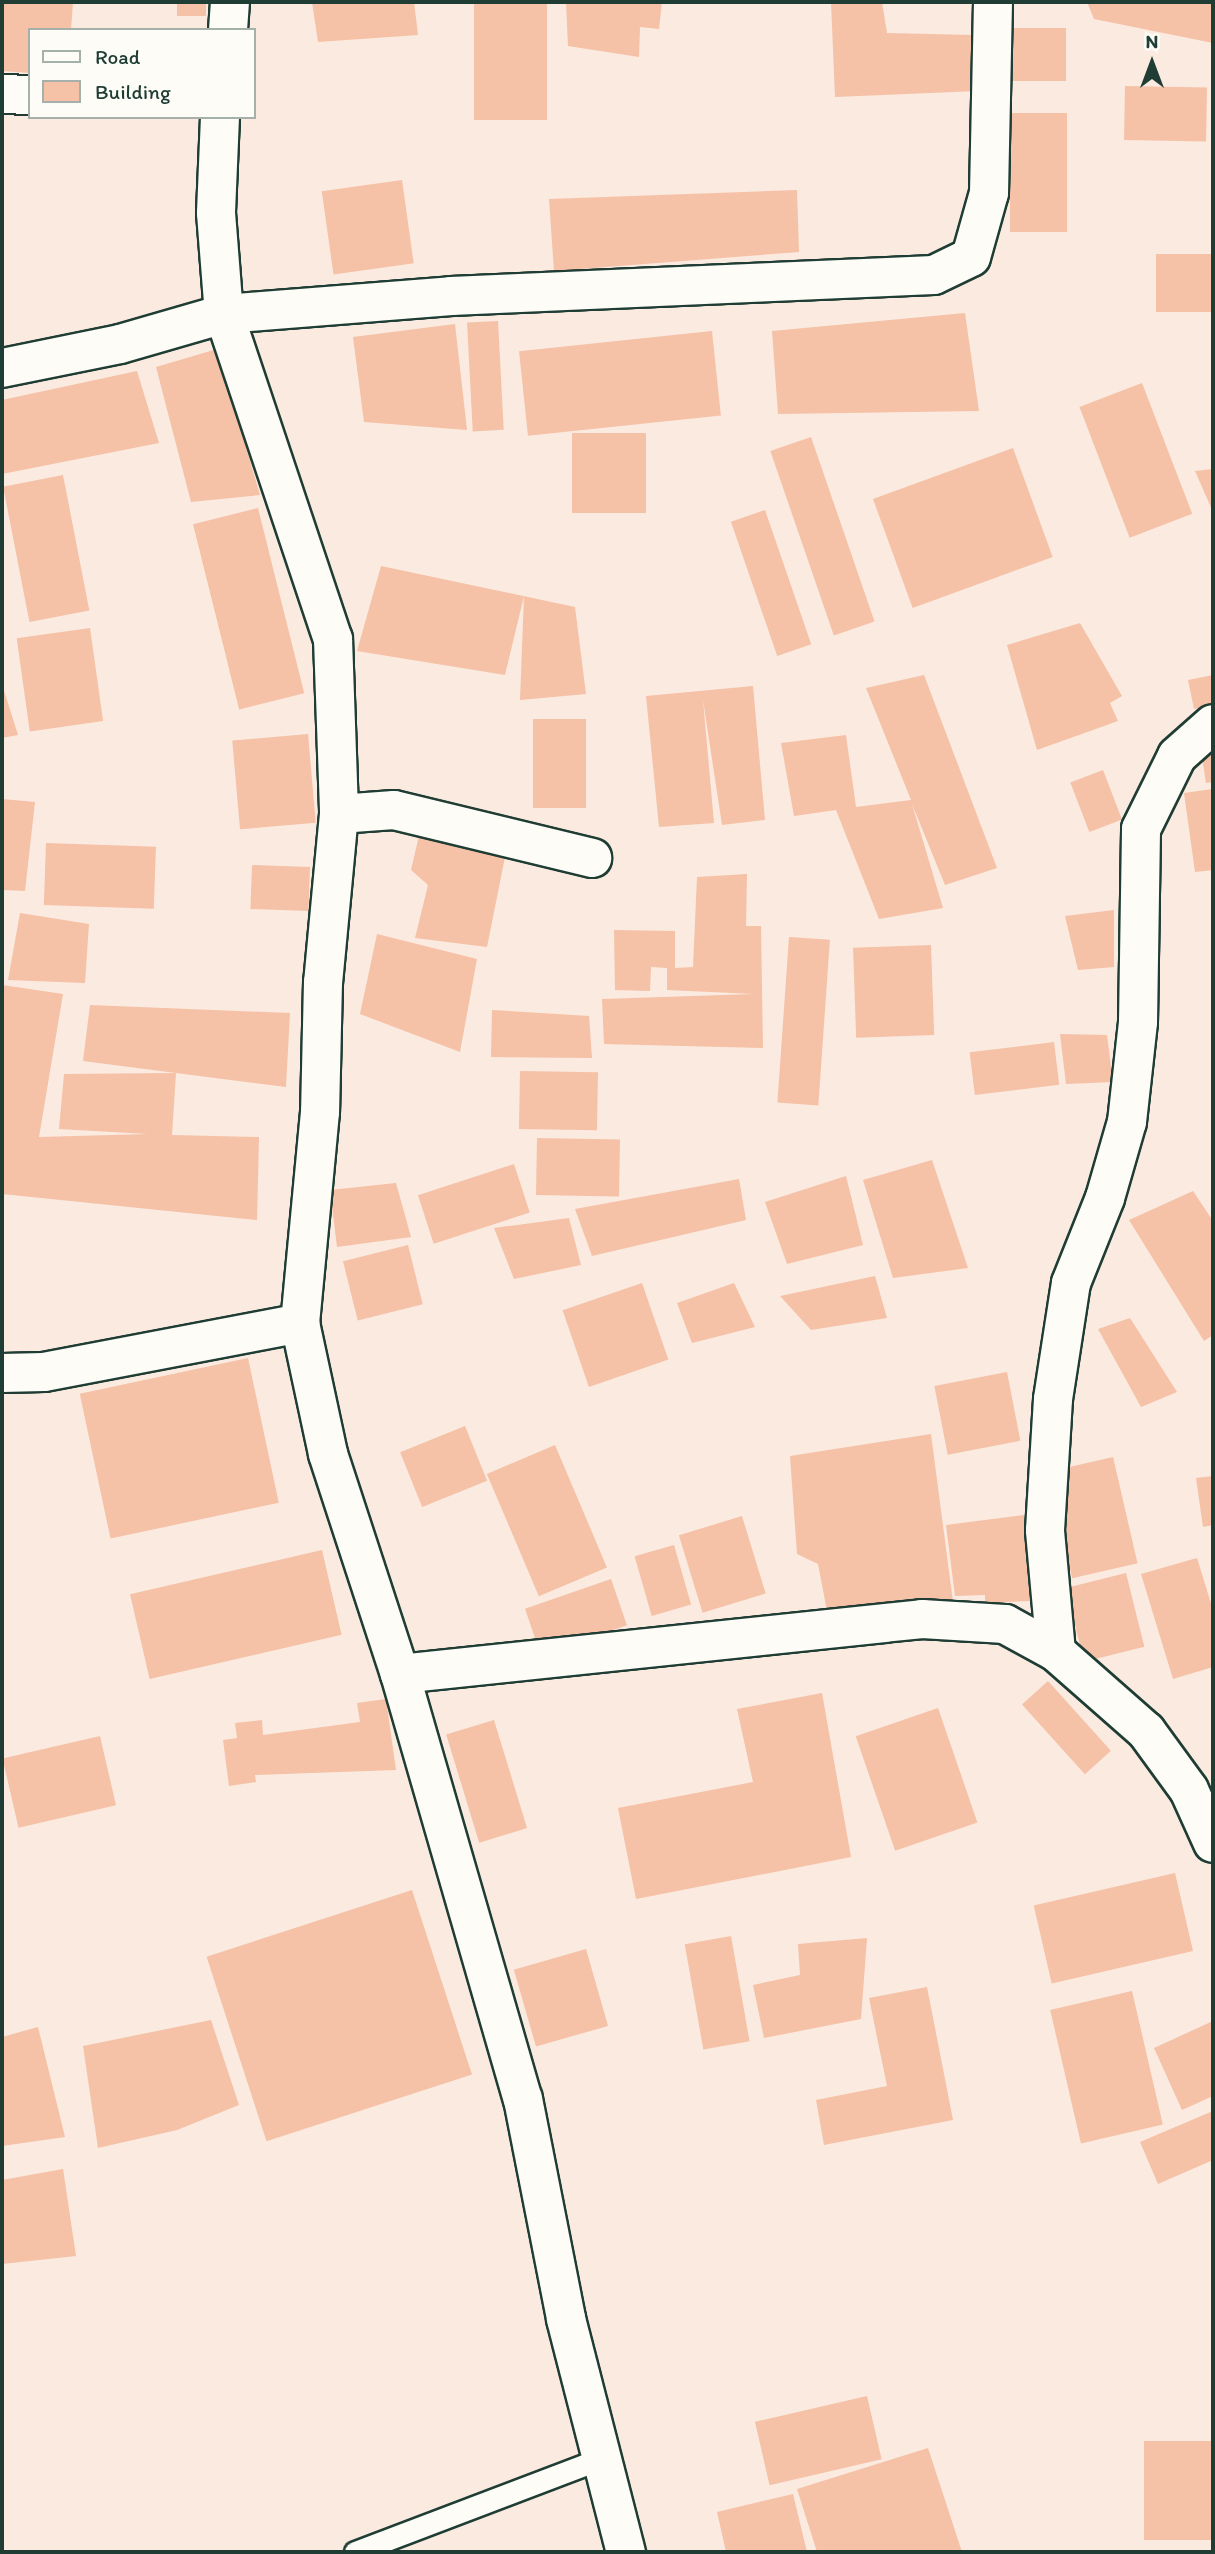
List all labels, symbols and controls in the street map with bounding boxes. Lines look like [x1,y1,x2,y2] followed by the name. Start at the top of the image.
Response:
[28,28,256,119] legend
[1117,28,1187,98] north arrow
[1146,30,1158,53] text: N
[95,44,140,69] text: Road
[95,79,171,104] text: Building

